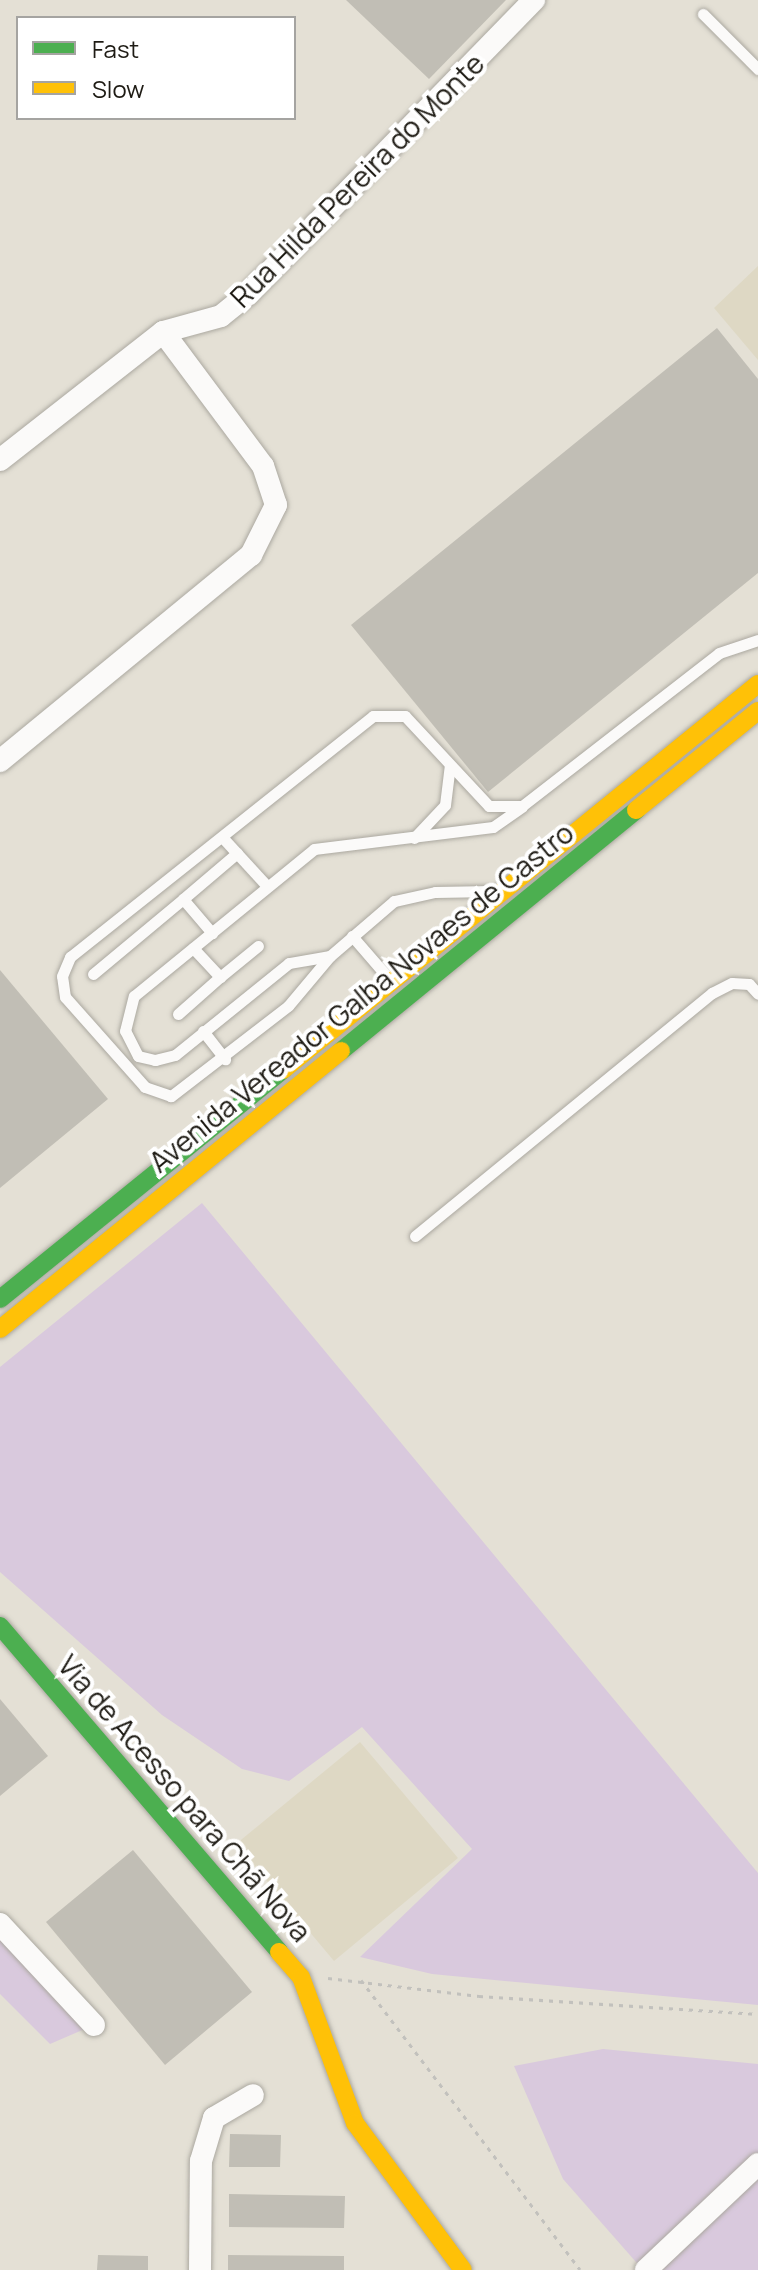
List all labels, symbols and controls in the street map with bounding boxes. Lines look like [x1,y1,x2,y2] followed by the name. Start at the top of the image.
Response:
[16,16,296,120] legend
[92,32,139,65] text: Fast
[223,46,491,314] street label: Rua Hilda Pereira do Monte
[92,72,145,105] text: Slow
[142,815,580,1179] street label: Avenida Vereador Galba Novaes de Castro
[52,1648,318,1948] street label: Via de Acesso para Chã Nova

